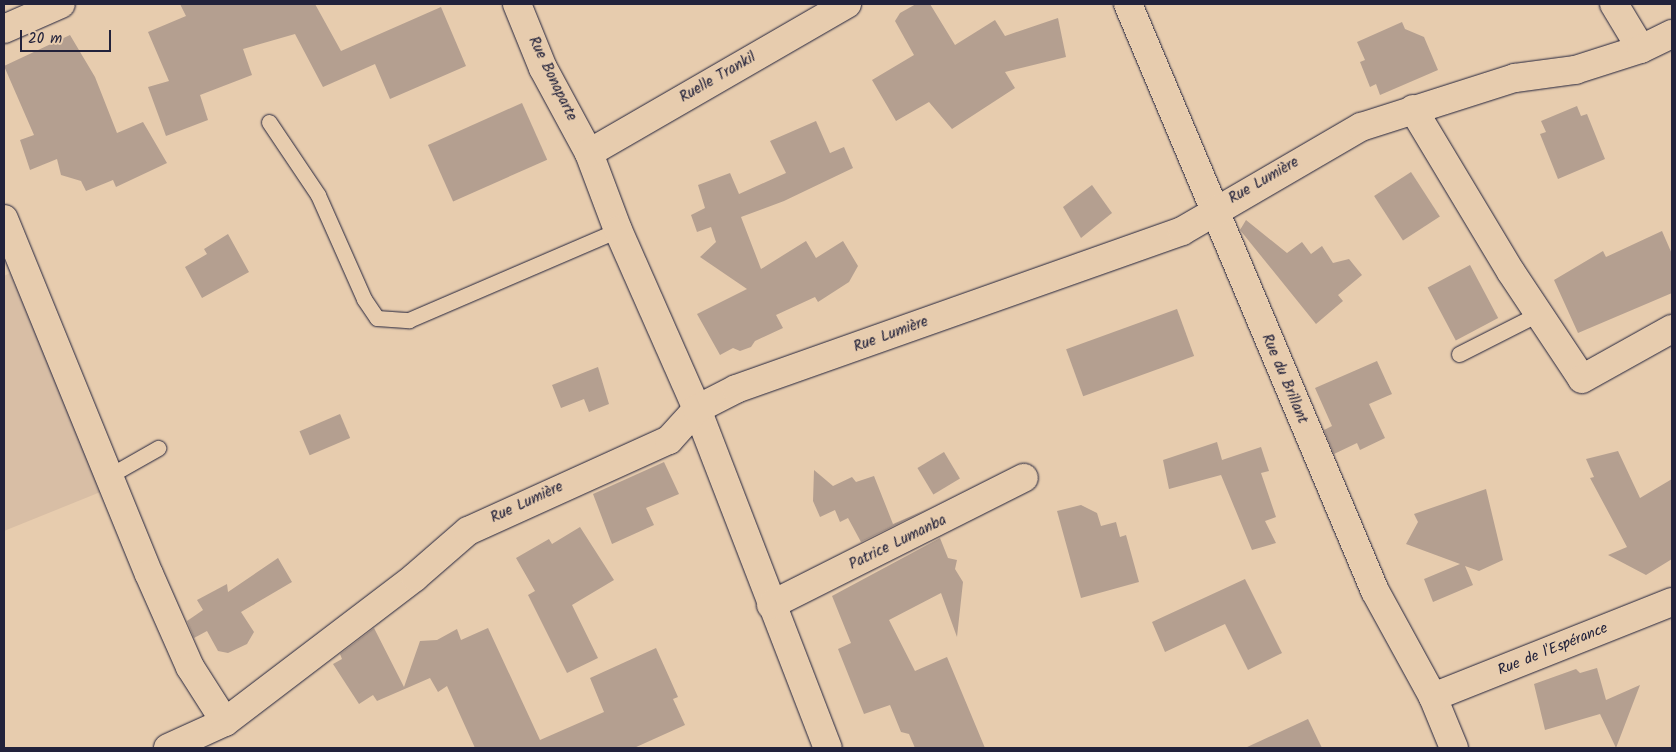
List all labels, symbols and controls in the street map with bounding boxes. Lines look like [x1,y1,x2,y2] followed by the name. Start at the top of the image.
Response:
[22,20,114,52] scale bar
[28,27,62,51] text: 20 m
[524,34,580,124] street label: Rue Bonaparte
[677,49,759,107] street label: Ruelle Trankil
[1226,154,1302,208] street label: Rue Lumière
[851,313,931,357] street label: Rue Lumière
[1257,331,1311,427] street label: Rue du Brillant
[488,478,566,528] street label: Rue Lumière
[846,512,950,574] street label: Patrice Lumanba
[1495,620,1611,680] street label: Rue de l'Espérance

